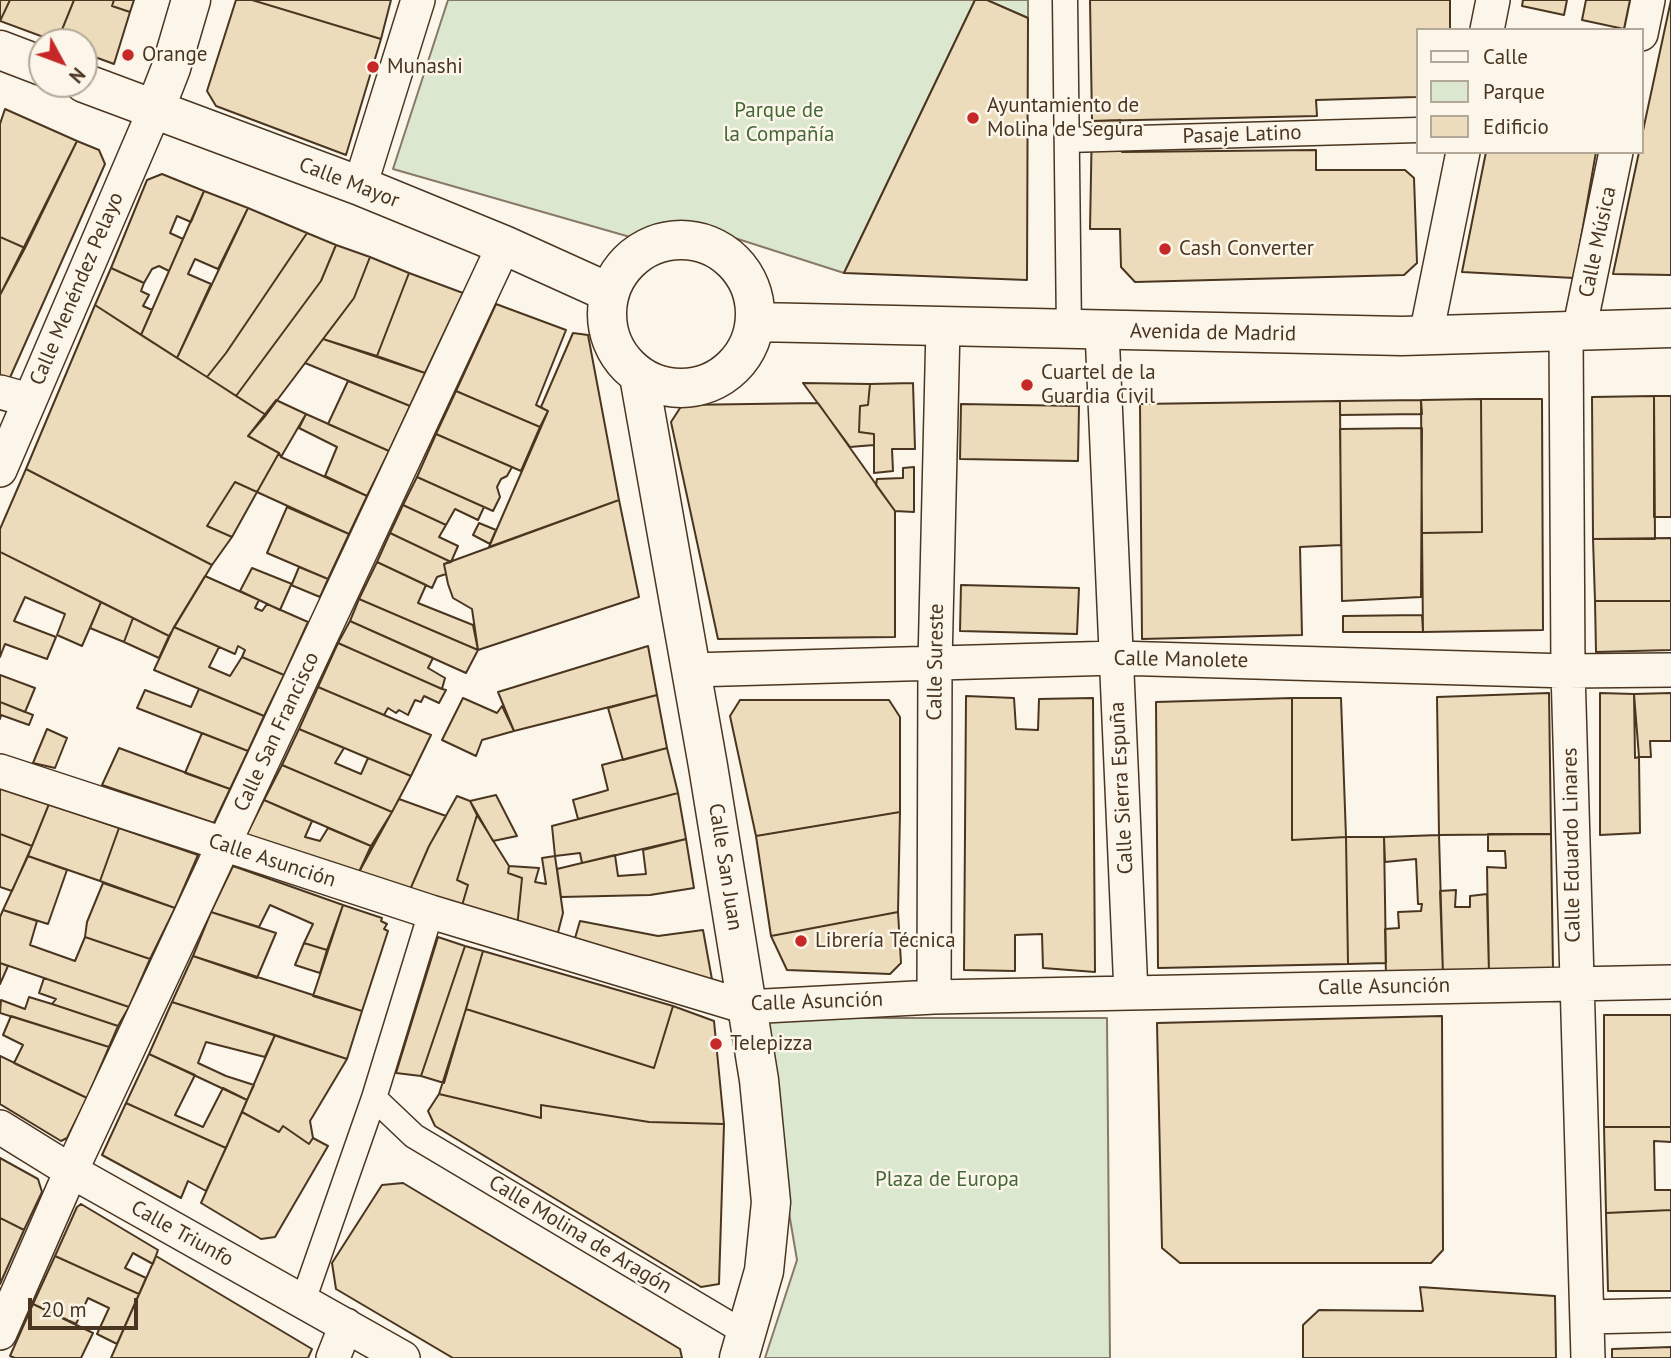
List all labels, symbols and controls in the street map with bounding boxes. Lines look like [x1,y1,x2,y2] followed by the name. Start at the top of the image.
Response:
[28,28,98,98] north arrow
[1416,28,1643,154] legend
[142,42,207,68] place label: Orange
[1483,43,1528,70] text: Calle
[120,47,136,63] marker: Orange
[387,54,463,80] place label: Munashi
[365,59,381,75] marker: Munashi
[64,63,90,88] text: N
[1483,78,1545,105] text: Parque
[987,93,1143,143] place label: Ayuntamiento de Molina de Segura
[723,98,835,148] park label: Parque de la Compañía
[965,110,981,126] marker: Ayuntamiento de Molina de Segura
[1483,113,1549,140] text: Edificio
[1182,120,1302,150] street label: Pasaje Latino
[295,152,403,214] street label: Calle Mayor
[1574,184,1622,300] street label: Calle Música
[25,189,129,389] street label: Calle Menéndez Pelayo
[1179,236,1314,262] place label: Cash Converter
[1157,241,1173,257] marker: Cash Converter
[1130,319,1296,347] street label: Avenida de Madrid
[1041,360,1156,410] place label: Cuartel de la Guardia Civil
[1019,377,1035,393] marker: Cuartel de la Guardia Civil
[922,603,950,721] street label: Calle Sureste
[1113,646,1249,674] street label: Calle Manolete
[229,648,325,816] street label: Calle San Francisco
[1105,701,1139,875] street label: Calle Sierra Espuña
[1558,747,1586,943] street label: Calle Eduardo Linares
[702,802,748,932] street label: Calle San Juan
[205,829,339,893] street label: Calle Asunción
[815,928,956,954] place label: Librería Técnica
[793,933,809,949] marker: Librería Técnica
[1318,973,1450,1001] street label: Calle Asunción
[750,987,884,1017] street label: Calle Asunción
[730,1031,813,1057] place label: Telepizza
[708,1036,724,1052] marker: Telepizza
[875,1167,1019,1193] park label: Plaza de Europa
[484,1170,676,1300] street label: Calle Molina de Aragón
[126,1196,238,1272] street label: Calle Triunfo
[32,1284,142,1328] scale bar
[41,1296,87,1323] text: 20 m

